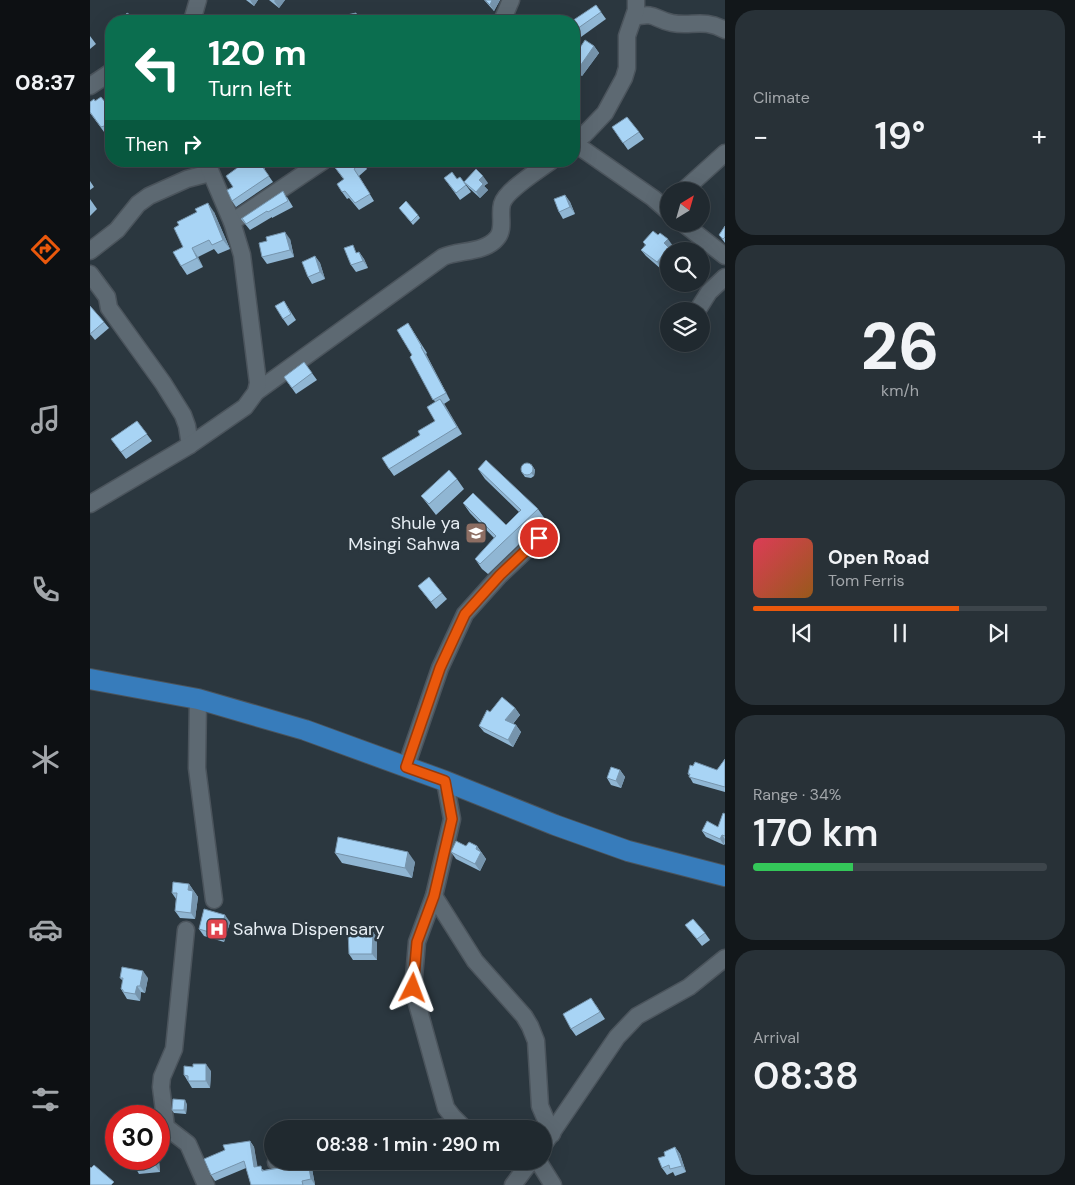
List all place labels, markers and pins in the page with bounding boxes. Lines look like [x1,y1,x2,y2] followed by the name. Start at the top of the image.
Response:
[348,511,460,556] place label: Shule ya Msingi Sahwa
[518,517,560,559] pin
[464,521,488,545] school or university icon: Shule ya Msingi Sahwa
[205,917,229,941] hospital icon: Sahwa Dispensary
[233,917,385,941] place label: Sahwa Dispensary

